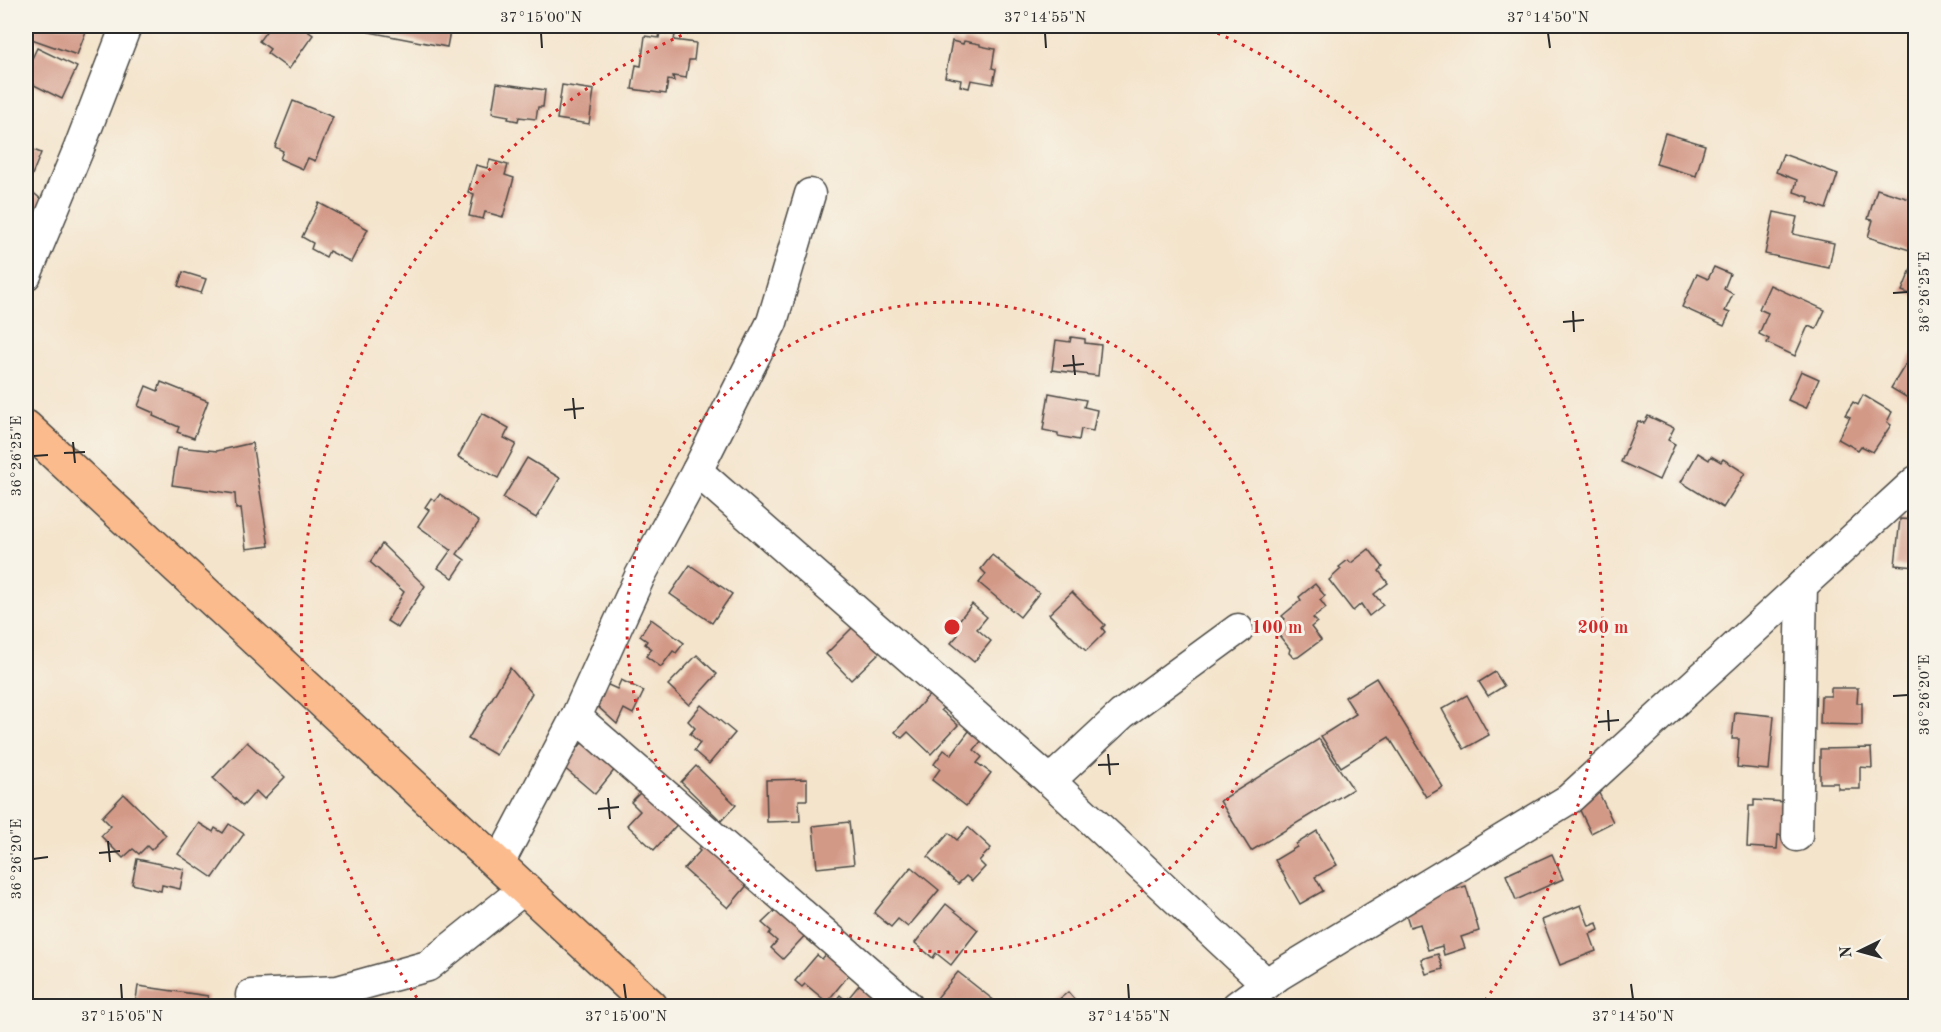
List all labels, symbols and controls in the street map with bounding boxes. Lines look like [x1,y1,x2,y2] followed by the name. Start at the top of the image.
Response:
[500,11,582,26] text: 37°15'00"N
[1004,11,1086,26] text: 37°14'55"N
[1507,11,1589,26] text: 37°14'50"N
[1918,252,1933,332] text: 36°26'25"E
[10,416,25,496] text: 36°26'25"E
[942,617,962,637] centre of rings
[1252,619,1302,637] text: 100 m
[1578,619,1628,637] text: 200 m
[1918,655,1933,735] text: 36°26'20"E
[10,819,25,899] text: 36°26'20"E
[1830,921,1890,981] north arrow
[1838,945,1856,959] text: N
[81,1010,163,1025] text: 37°15'05"N
[585,1010,667,1025] text: 37°15'00"N
[1088,1010,1170,1025] text: 37°14'55"N
[1592,1010,1674,1025] text: 37°14'50"N

